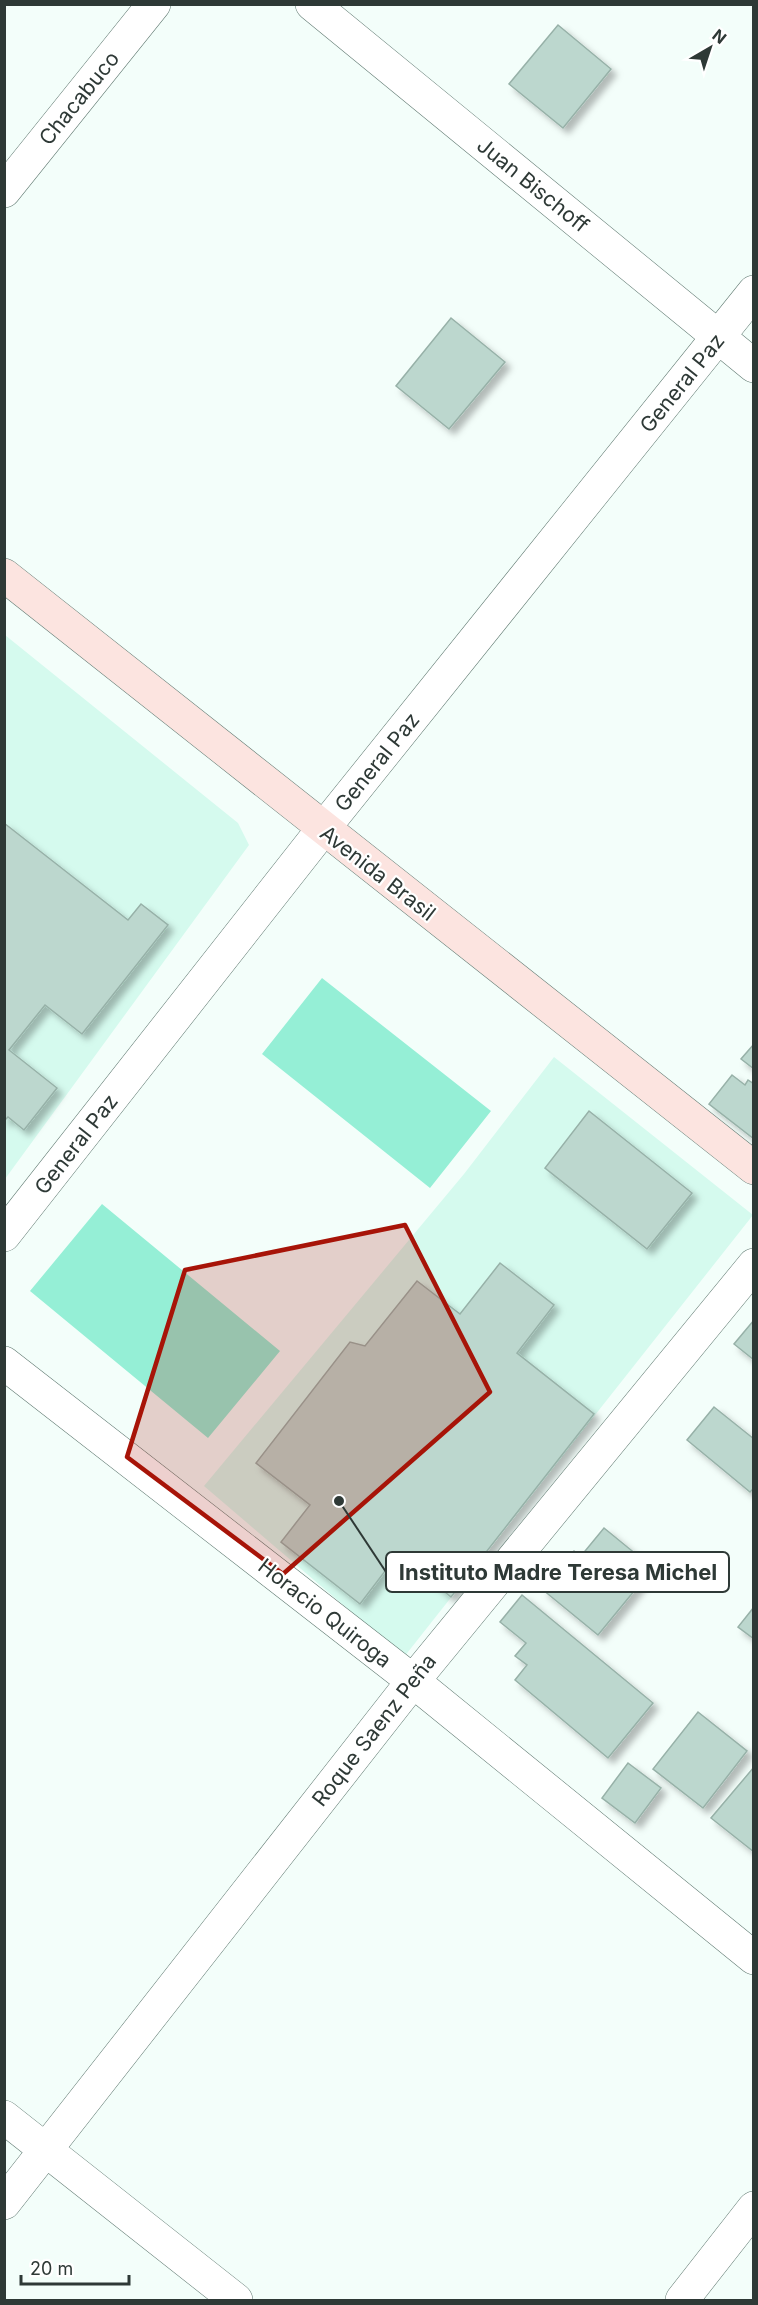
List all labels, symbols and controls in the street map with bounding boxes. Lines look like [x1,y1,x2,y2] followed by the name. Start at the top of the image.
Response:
[680,18,740,78] north arrow
[708,25,730,48] text: N
[34,46,124,150] street label: Chacabuco
[472,132,594,238] street label: Juan Bischoff
[635,328,729,438] street label: General Paz
[330,707,424,817] street label: General Paz
[315,820,441,926] street label: Avenida Brasil
[29,1089,123,1199] street label: General Paz
[386,1552,729,1592] callout: Instituto Madre Teresa Michel
[254,1553,396,1673] street label: Horacio Quiroga
[399,1559,717,1585] text: Instituto Madre Teresa Michel
[307,1649,441,1811] street label: Roque Saenz Peña
[21,2248,129,2286] scale bar
[30,2258,73,2279] text: 20 m

